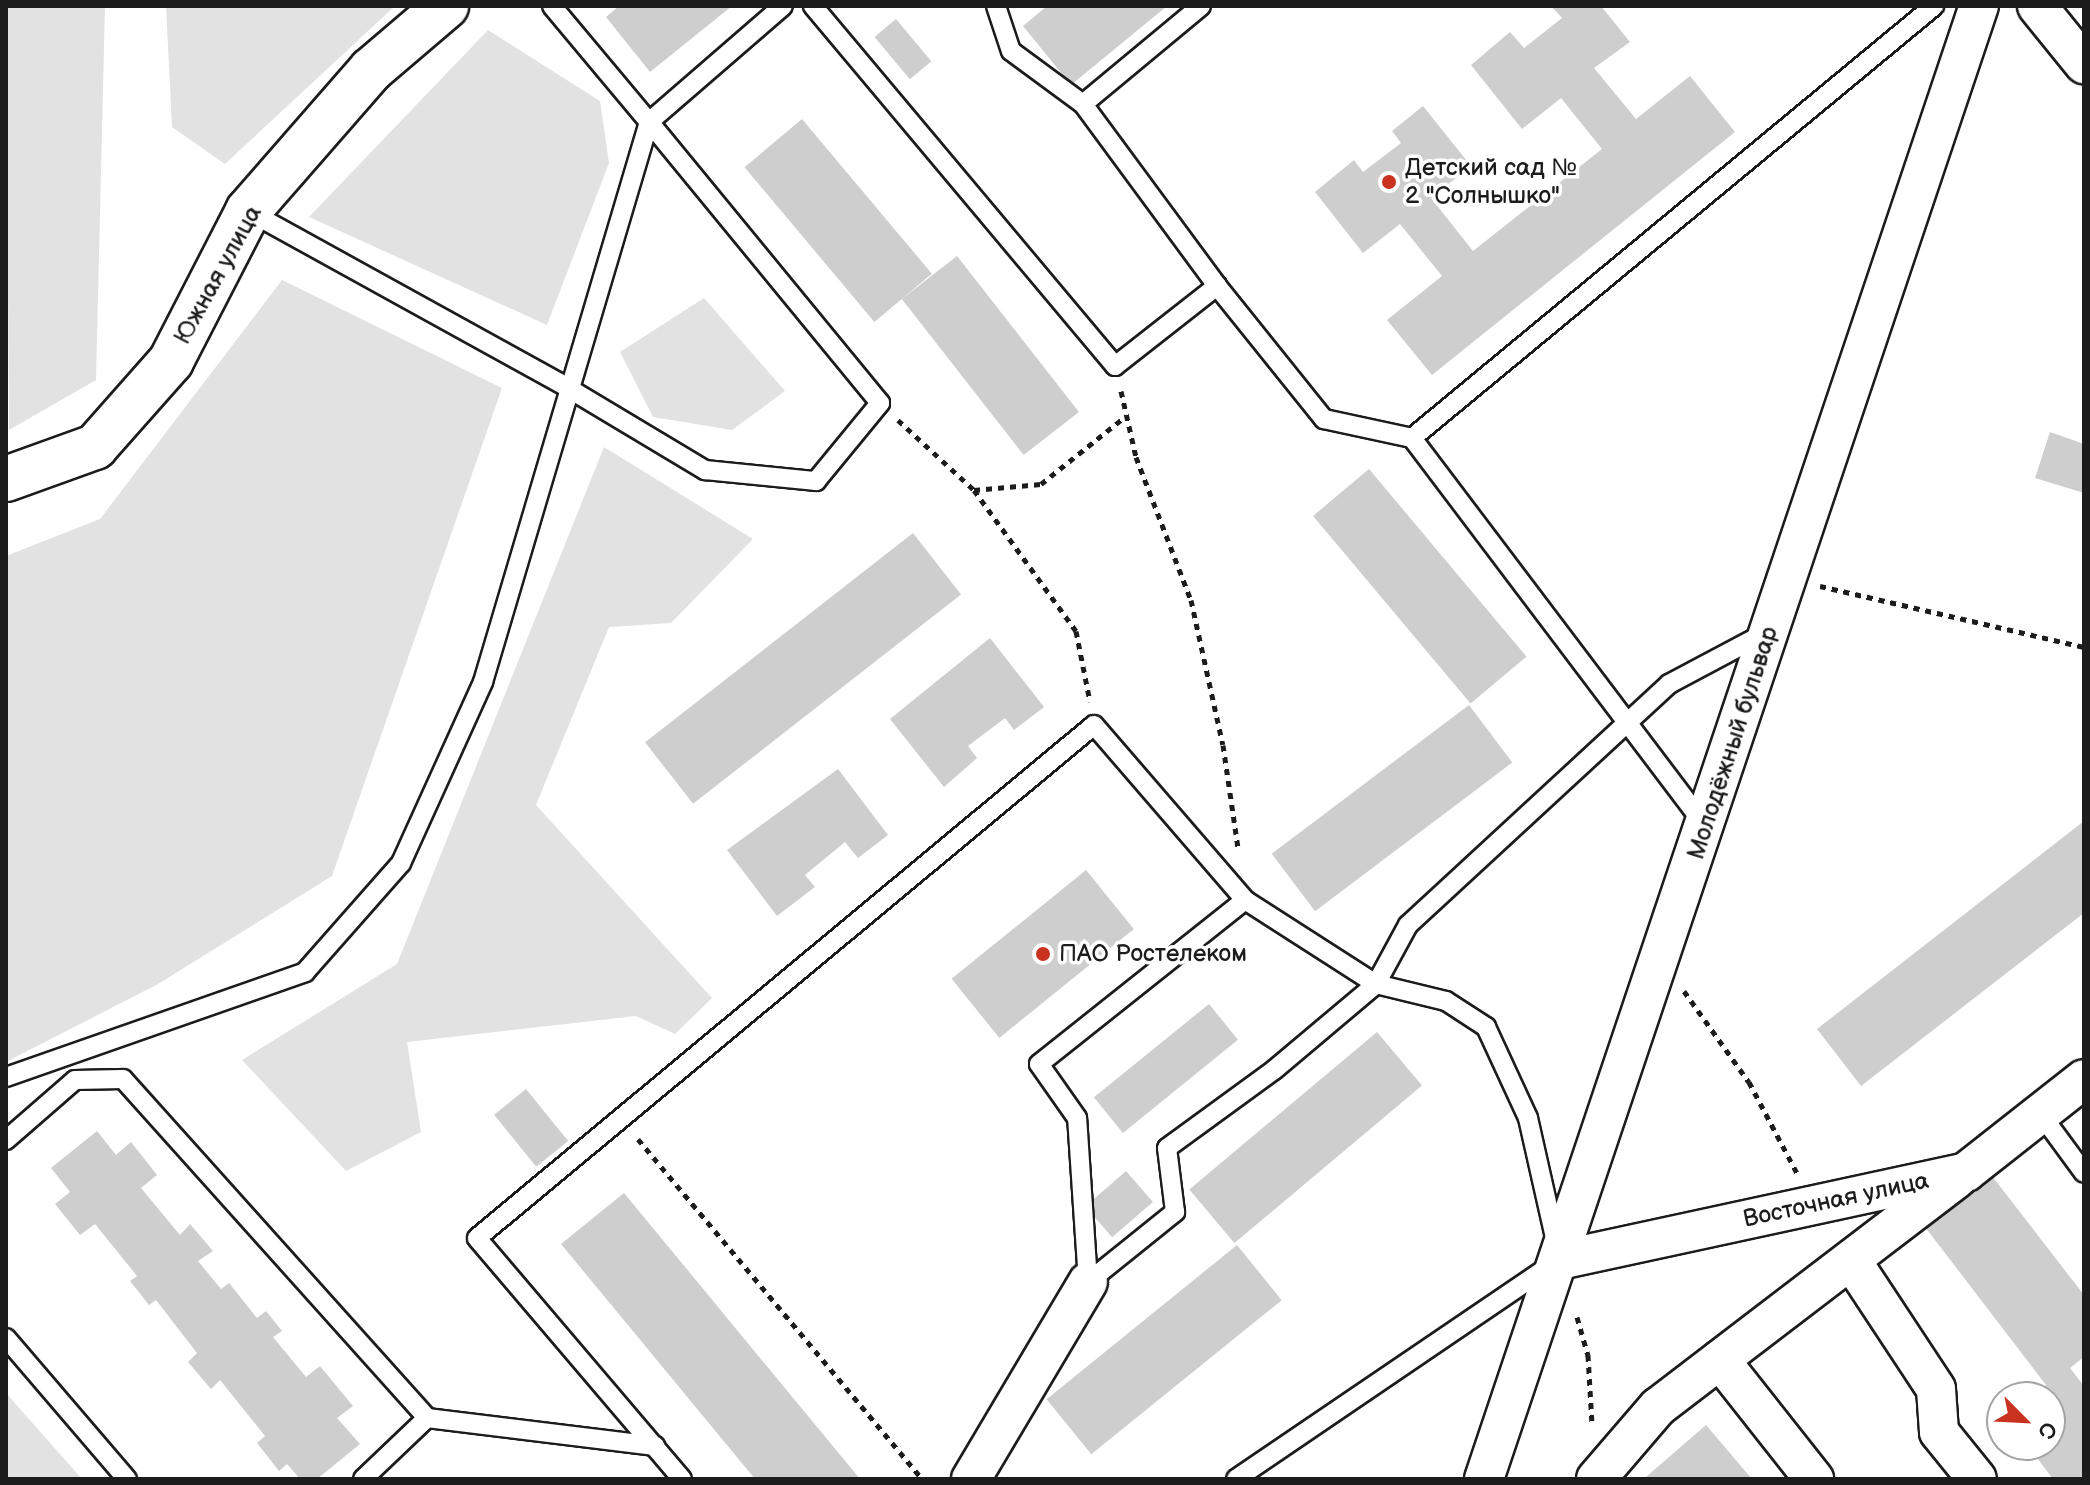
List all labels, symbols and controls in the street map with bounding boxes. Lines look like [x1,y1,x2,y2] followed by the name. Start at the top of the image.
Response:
[1405,154,1577,210] place label: Детский сад № 2 "Солнышко"
[1380,173,1398,191] marker: Детский сад № 2 "Солнышко"
[168,201,268,349] street label: Южная улица
[1682,623,1784,863] street label: Молодёжный бульвар
[1059,940,1247,968] place label: ПАО Ростелеком
[1034,945,1052,963] marker: ПАО Ростелеком
[1741,1166,1931,1234] street label: Восточная улица
[1986,1381,2066,1461] north arrow
[2031,1418,2062,1443] text: С

